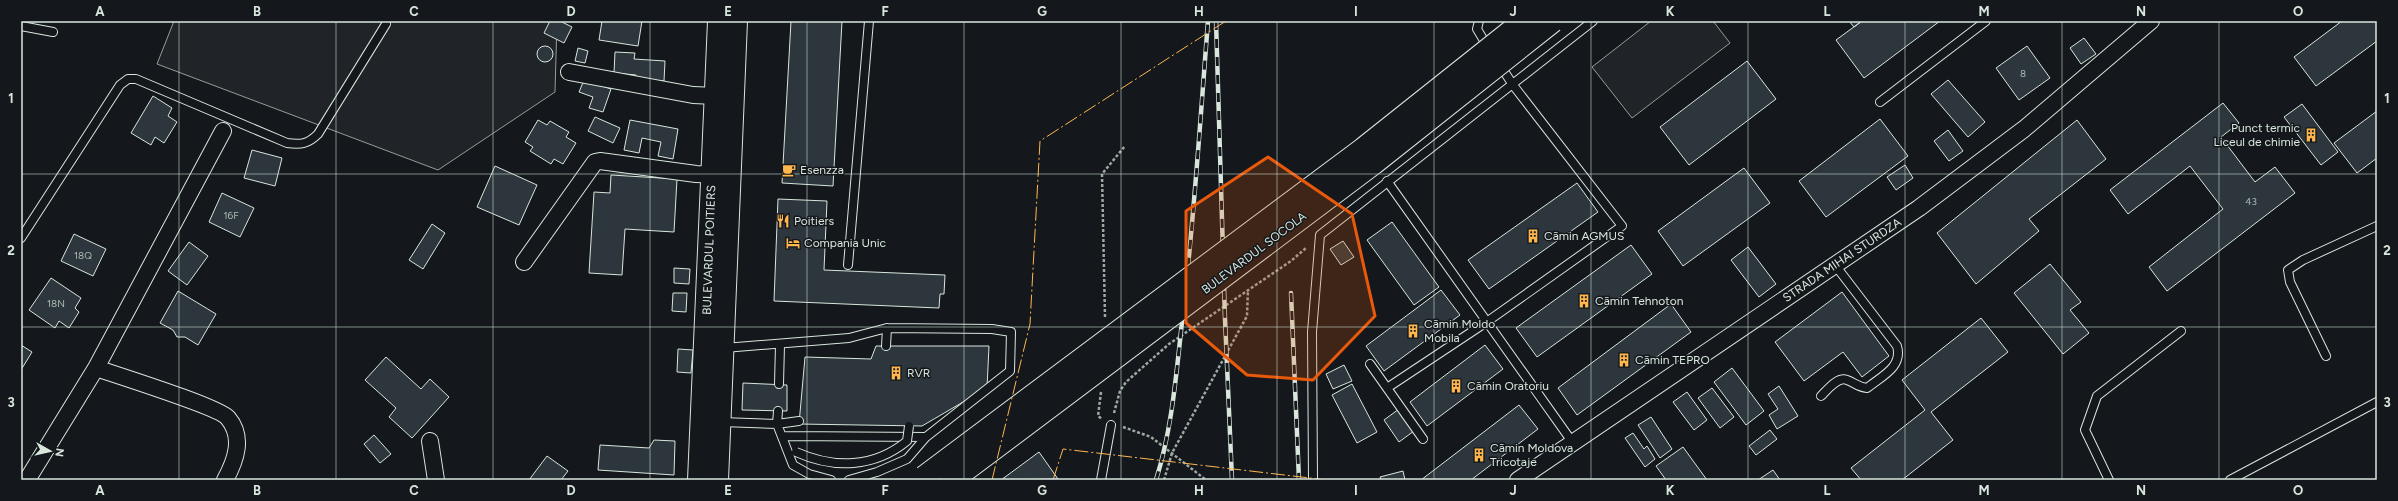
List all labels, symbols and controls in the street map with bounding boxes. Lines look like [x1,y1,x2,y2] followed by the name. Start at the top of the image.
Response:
[95,4,105,19] text: A
[253,4,261,19] text: B
[409,4,419,19] text: C
[566,4,576,19] text: D
[724,4,732,19] text: E
[881,4,889,19] text: F
[1037,4,1047,19] text: G
[1194,4,1204,19] text: H
[1354,4,1358,19] text: I
[1509,4,1517,19] text: J
[1666,4,1675,19] text: K
[1824,4,1831,19] text: L
[1978,4,1990,19] text: M
[2136,4,2146,19] text: N
[2293,4,2303,19] text: O
[2020,67,2026,80] house number: 8
[8,91,14,106] text: 1
[2384,91,2390,106] text: 1
[2214,121,2301,149] place label: Punct termic Liceul de chimie
[2303,127,2319,143] building icon: Punct termic Liceul de chimie
[781,162,797,178] cafe icon: Esenzza
[800,163,844,177] place label: Esenzza
[700,185,718,315] street label: BULEVARDUL POITIERS
[2245,195,2257,208] house number: 43
[223,209,239,222] house number: 16F
[1199,209,1309,297] street label: BULEVARDUL SOCOLA
[775,213,791,229] restaurant icon: Poitiers
[794,214,835,228] place label: Poitiers
[1780,215,1904,305] street label: STRADA MIHAI STURDZA
[1525,228,1541,244] building icon: Cămin AGMUS
[1544,229,1624,243] place label: Cămin AGMUS
[785,235,801,251] hotel icon: Compania Unic
[804,236,887,250] place label: Compania Unic
[7,243,15,258] text: 2
[2383,243,2391,258] text: 2
[74,249,92,262] house number: 18Q
[1576,293,1592,309] building icon: Cămin Tehnoton
[1595,294,1684,308] place label: Cămin Tehnoton
[47,297,65,310] house number: 18N
[1424,317,1495,345] place label: Cămin Moldo Mobila
[1405,323,1421,339] building icon: Cămin Moldo Mobila
[1616,352,1632,368] building icon: Cămin TEPRO
[1635,353,1710,367] place label: Cămin TEPRO
[888,365,904,381] building icon: RVR
[907,366,930,380] place label: RVR
[1448,378,1464,394] building icon: Cămin Oratoriu
[1467,379,1549,393] place label: Cămin Oratoriu
[7,395,15,410] text: 3
[2383,395,2391,410] text: 3
[30,431,70,471] north arrow
[1490,441,1573,469] place label: Cămin Moldova Tricotaje
[52,447,66,457] text: N
[1471,447,1487,463] building icon: Cămin Moldova Tricotaje
[95,483,105,498] text: A
[253,483,261,498] text: B
[409,483,419,498] text: C
[566,483,576,498] text: D
[724,483,732,498] text: E
[881,483,889,498] text: F
[1037,483,1047,498] text: G
[1194,483,1204,498] text: H
[1354,483,1358,498] text: I
[1509,483,1517,498] text: J
[1666,483,1675,498] text: K
[1824,483,1831,498] text: L
[1978,483,1990,498] text: M
[2136,483,2146,498] text: N
[2293,483,2303,498] text: O

